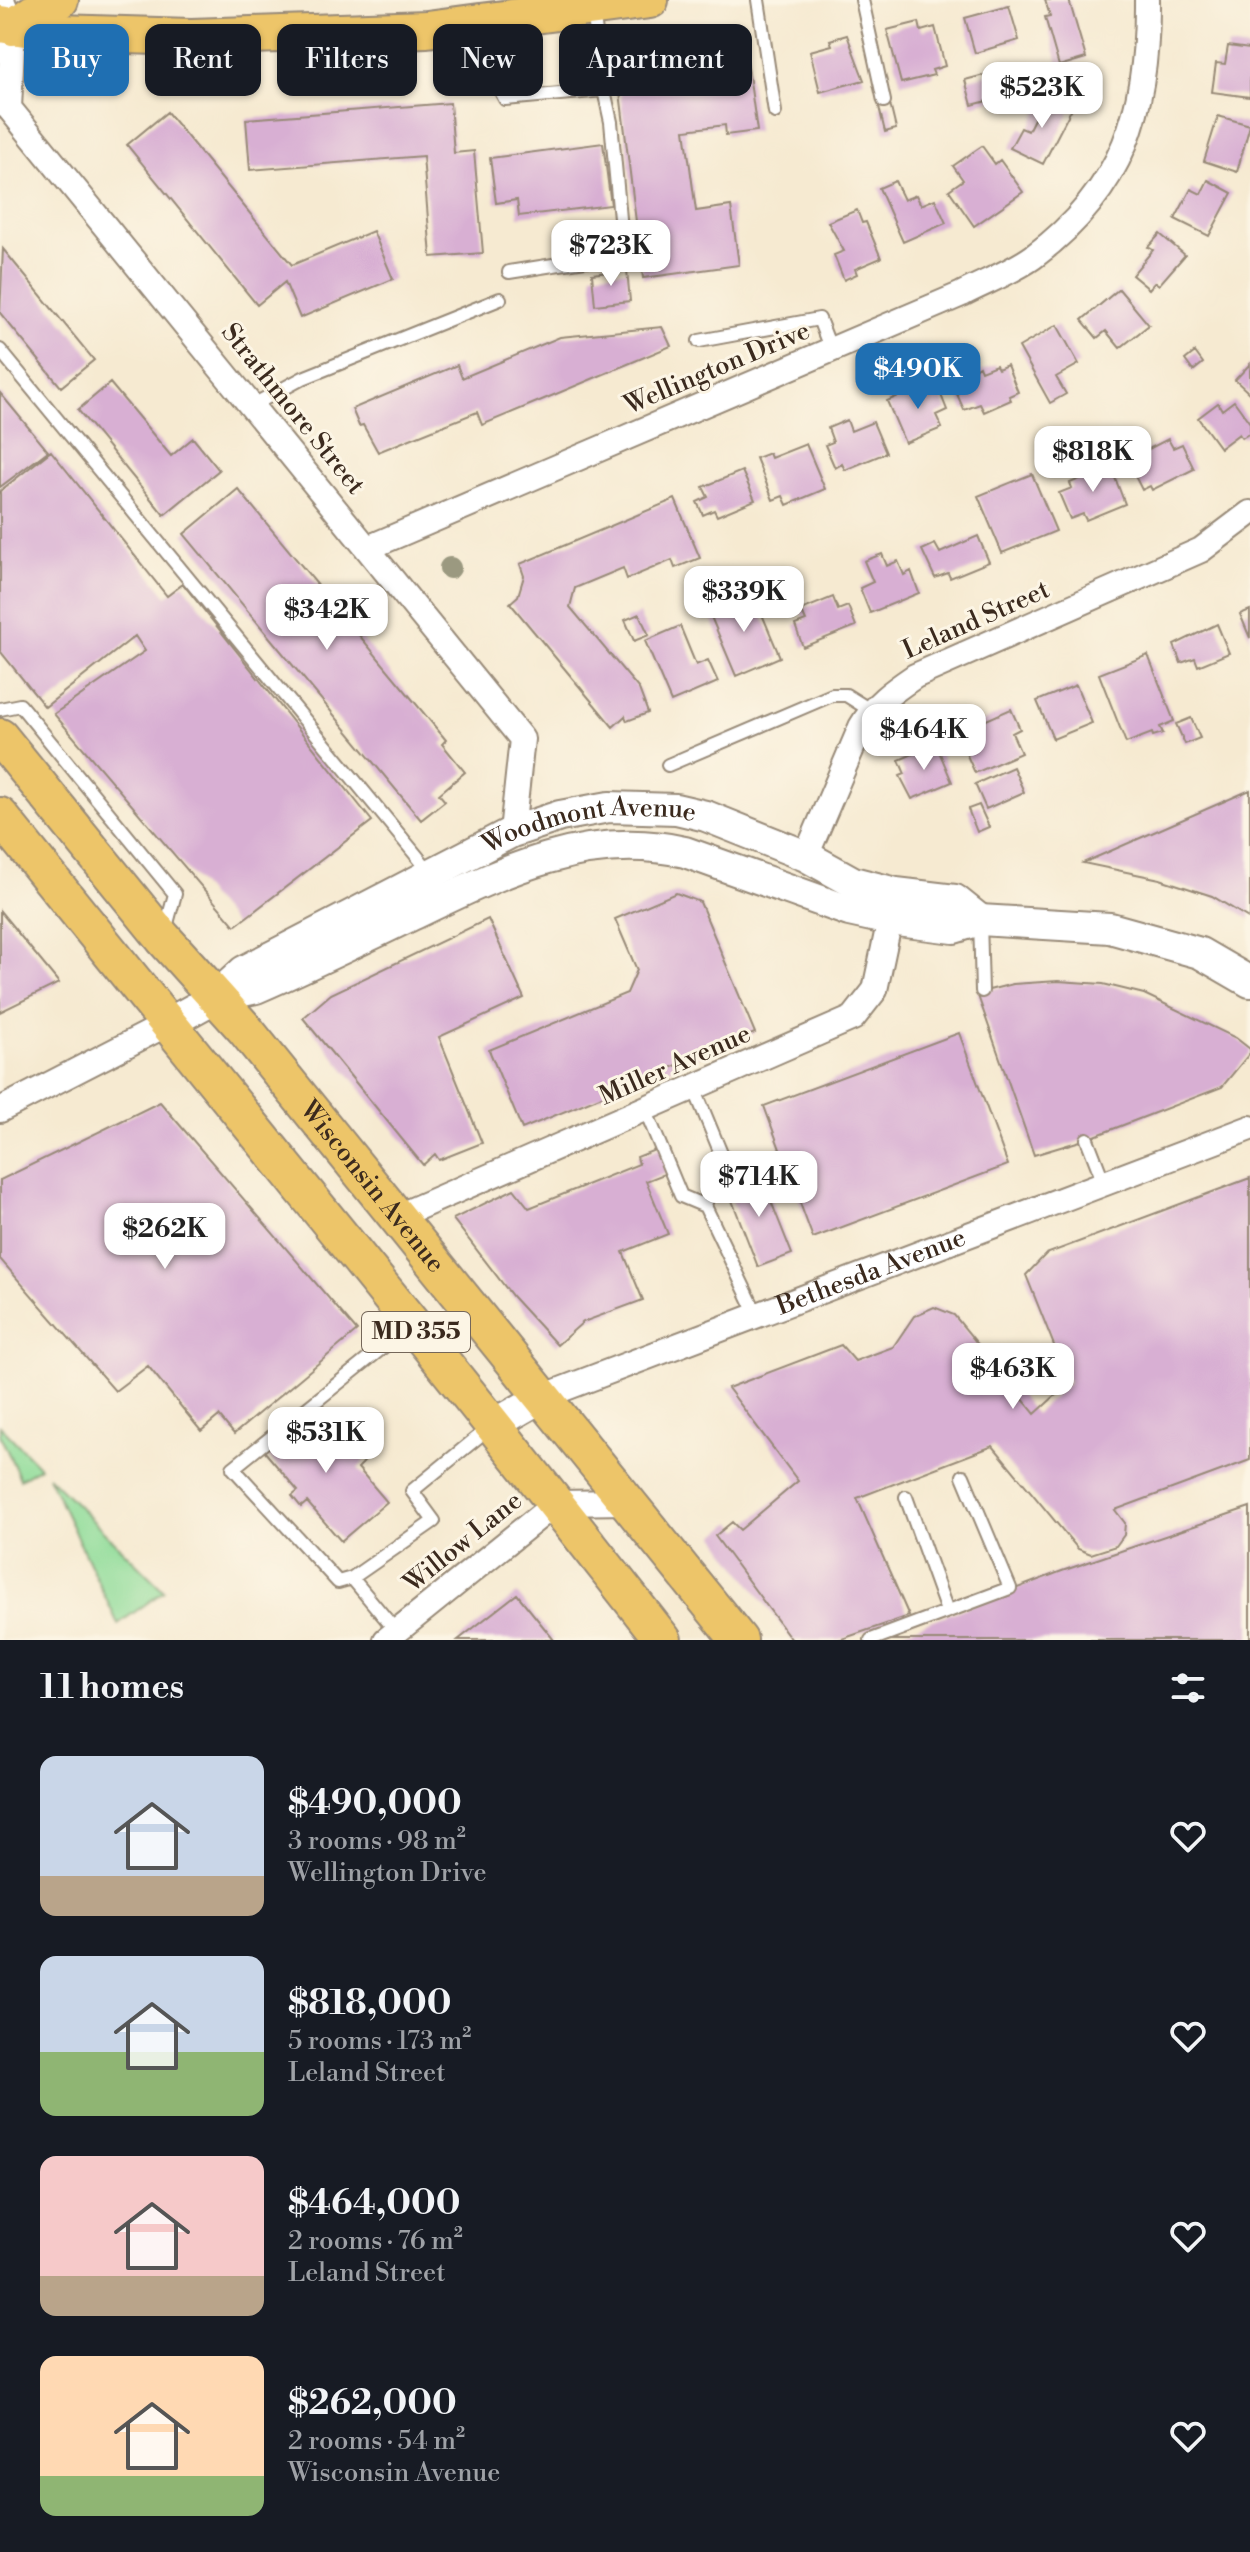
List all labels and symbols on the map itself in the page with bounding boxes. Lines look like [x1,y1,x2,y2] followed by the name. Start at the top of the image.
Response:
[986,62,1098,130] pin: $523K
[555,220,667,288] pin: $723K
[618,314,815,422] street label: Wellington Drive
[214,317,372,501] street label: Strathmore Street
[862,343,974,411] pin: $490K
[1037,426,1149,494] pin: $818K
[688,566,800,634] pin: $339K
[898,573,1054,667] street label: Leland Street
[271,584,383,652] pin: $342K
[868,704,980,772] pin: $464K
[476,791,699,861] street label: Woodmont Avenue
[594,1017,756,1113] street label: Miller Avenue
[292,1093,452,1279] street label: Wisconsin Avenue
[703,1151,815,1219] pin: $714K
[109,1203,221,1271] pin: $262K
[771,1222,970,1323] street label: Bethesda Avenue
[362,1312,470,1352] road number: MD 355
[957,1343,1069,1411] pin: $463K
[270,1407,382,1475] pin: $531K
[397,1485,529,1600] street label: Willow Lane

